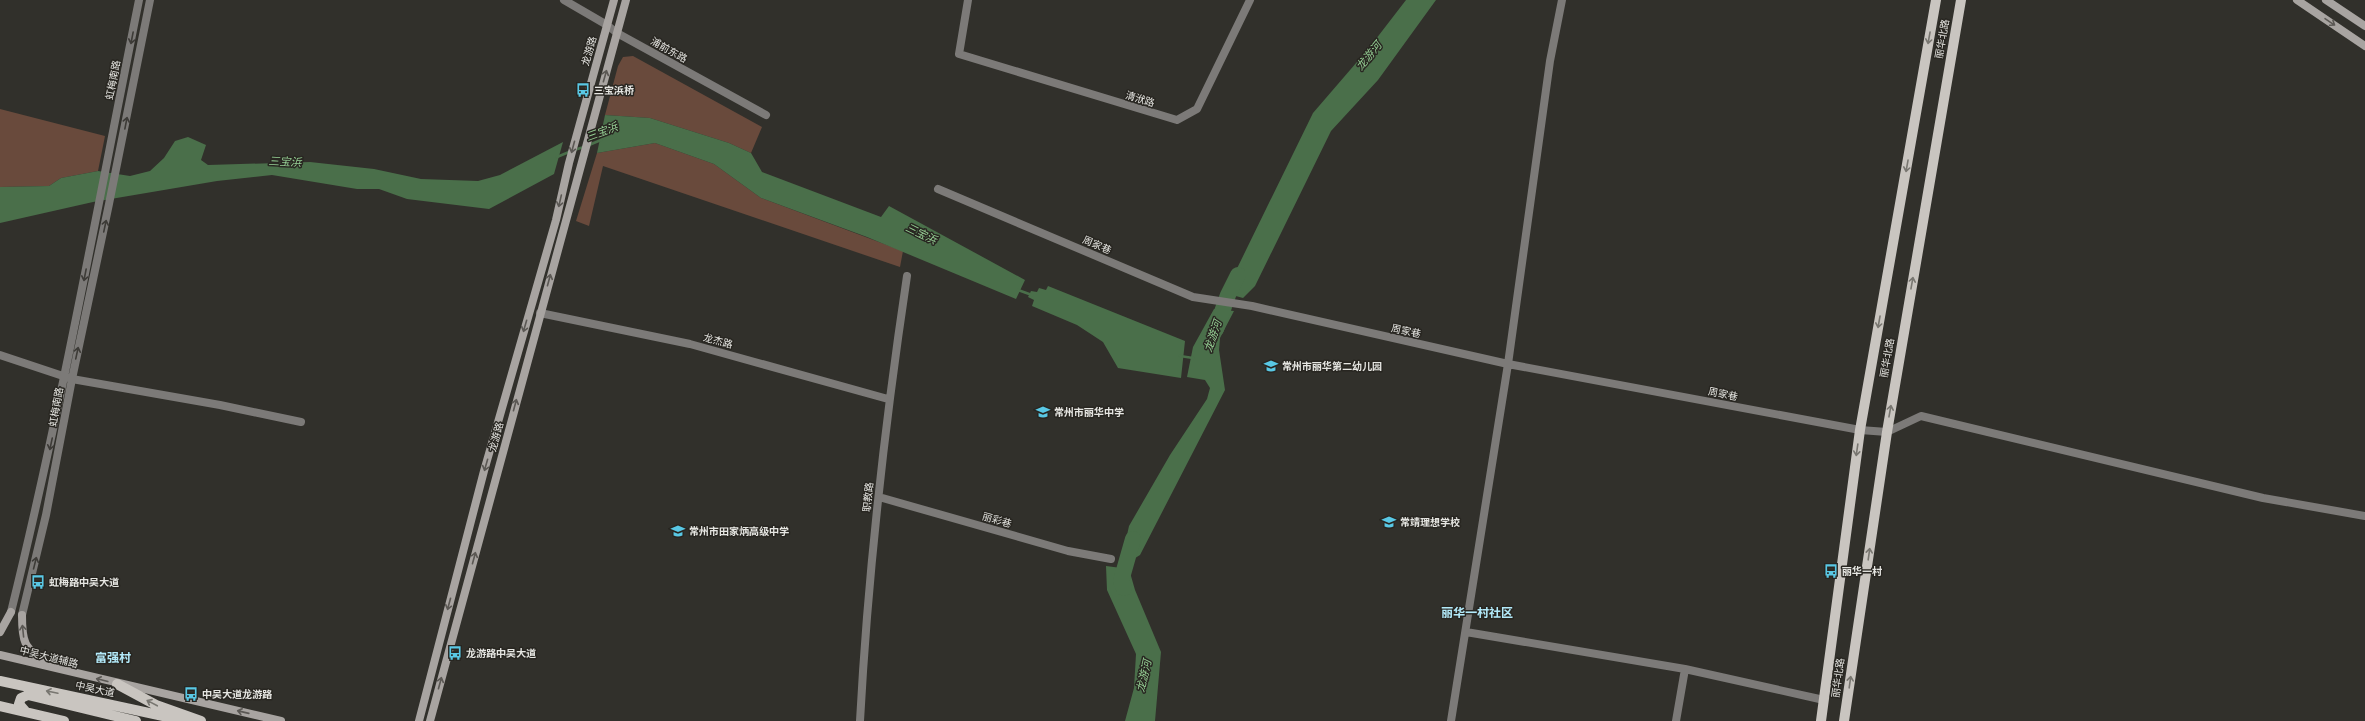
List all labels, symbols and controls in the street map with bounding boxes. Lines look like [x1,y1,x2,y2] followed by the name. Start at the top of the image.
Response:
[1932,18,1952,60] street label: 丽华北路
[2324,18,2335,26] one-way arrow
[127,31,135,44] one-way arrow
[1925,32,1933,45] one-way arrow
[579,35,599,67] street label: 龙游路
[648,35,690,65] street label: 浦前东路
[1354,38,1386,73] water label: 龙游河
[103,59,123,101] street label: 虹梅南路
[602,69,609,82] one-way arrow
[575,82,591,98] bus stop icon: 三宝浜桥
[594,84,634,97] place label: 三宝浜桥
[1124,88,1156,110] street label: 清洑路
[122,117,130,130] one-way arrow
[584,120,621,144] water label: 三宝浜
[569,141,576,154] one-way arrow
[268,155,303,169] water label: 三宝浜
[1902,160,1910,173] one-way arrow
[556,194,563,207] one-way arrow
[101,220,109,233] one-way arrow
[903,221,940,248] water label: 三宝浜
[1081,233,1113,257] street label: 周家巷
[81,268,89,281] one-way arrow
[546,274,553,287] one-way arrow
[1909,277,1917,290] one-way arrow
[1875,315,1883,328] one-way arrow
[1201,316,1225,354] water label: 龙游河
[521,320,528,333] one-way arrow
[1390,322,1422,340] street label: 周家巷
[702,331,734,351] street label: 龙杰路
[1877,337,1897,379] street label: 丽华北路
[74,347,82,360] one-way arrow
[1263,358,1279,374] school or university icon: 常州市丽华第二幼儿园
[1282,360,1382,373] place label: 常州市丽华第二幼儿园
[1707,385,1739,403] street label: 周家巷
[46,386,66,428] street label: 虹梅南路
[512,399,519,412] one-way arrow
[1035,404,1051,420] school or university icon: 常州市丽华中学
[1887,405,1895,418] one-way arrow
[1054,406,1124,419] place label: 常州市丽华中学
[486,421,506,453] street label: 龙游路
[46,437,54,450] one-way arrow
[1853,443,1861,456] one-way arrow
[482,458,489,471] one-way arrow
[860,481,876,513] street label: 职教路
[981,510,1013,530] street label: 丽彩巷
[1381,514,1397,530] school or university icon: 常靖理想学校
[1400,516,1460,529] place label: 常靖理想学校
[670,523,686,539] school or university icon: 常州市田家炳高级中学
[689,525,789,538] place label: 常州市田家炳高级中学
[1865,548,1873,561] one-way arrow
[470,552,478,565] one-way arrow
[31,557,39,570] one-way arrow
[1823,563,1839,579] bus stop icon: 丽华一村
[1842,565,1882,578] place label: 丽华一村
[30,574,46,590] bus stop icon: 虹梅路中吴大道
[49,576,119,589] place label: 虹梅路中吴大道
[444,597,452,610] one-way arrow
[1441,606,1513,620] district label: 丽华一村社区
[19,625,27,638] one-way arrow
[18,643,80,671] street label: 中吴大道辅路
[447,645,463,661] bus stop icon: 龙游路中吴大道
[466,647,536,660] place label: 龙游路中吴大道
[95,651,131,665] district label: 富强村
[1134,657,1154,694] water label: 龙游河
[1829,657,1847,699] street label: 丽华北路
[96,676,109,683] one-way arrow
[1846,676,1854,689] one-way arrow
[437,677,444,690] one-way arrow
[74,678,116,700] street label: 中吴大道
[183,686,199,702] bus stop icon: 中吴大道龙游路
[46,688,59,696] one-way arrow
[202,688,273,701] place label: 中吴大道龙游路
[146,699,158,706] one-way arrow
[236,708,249,716] one-way arrow

